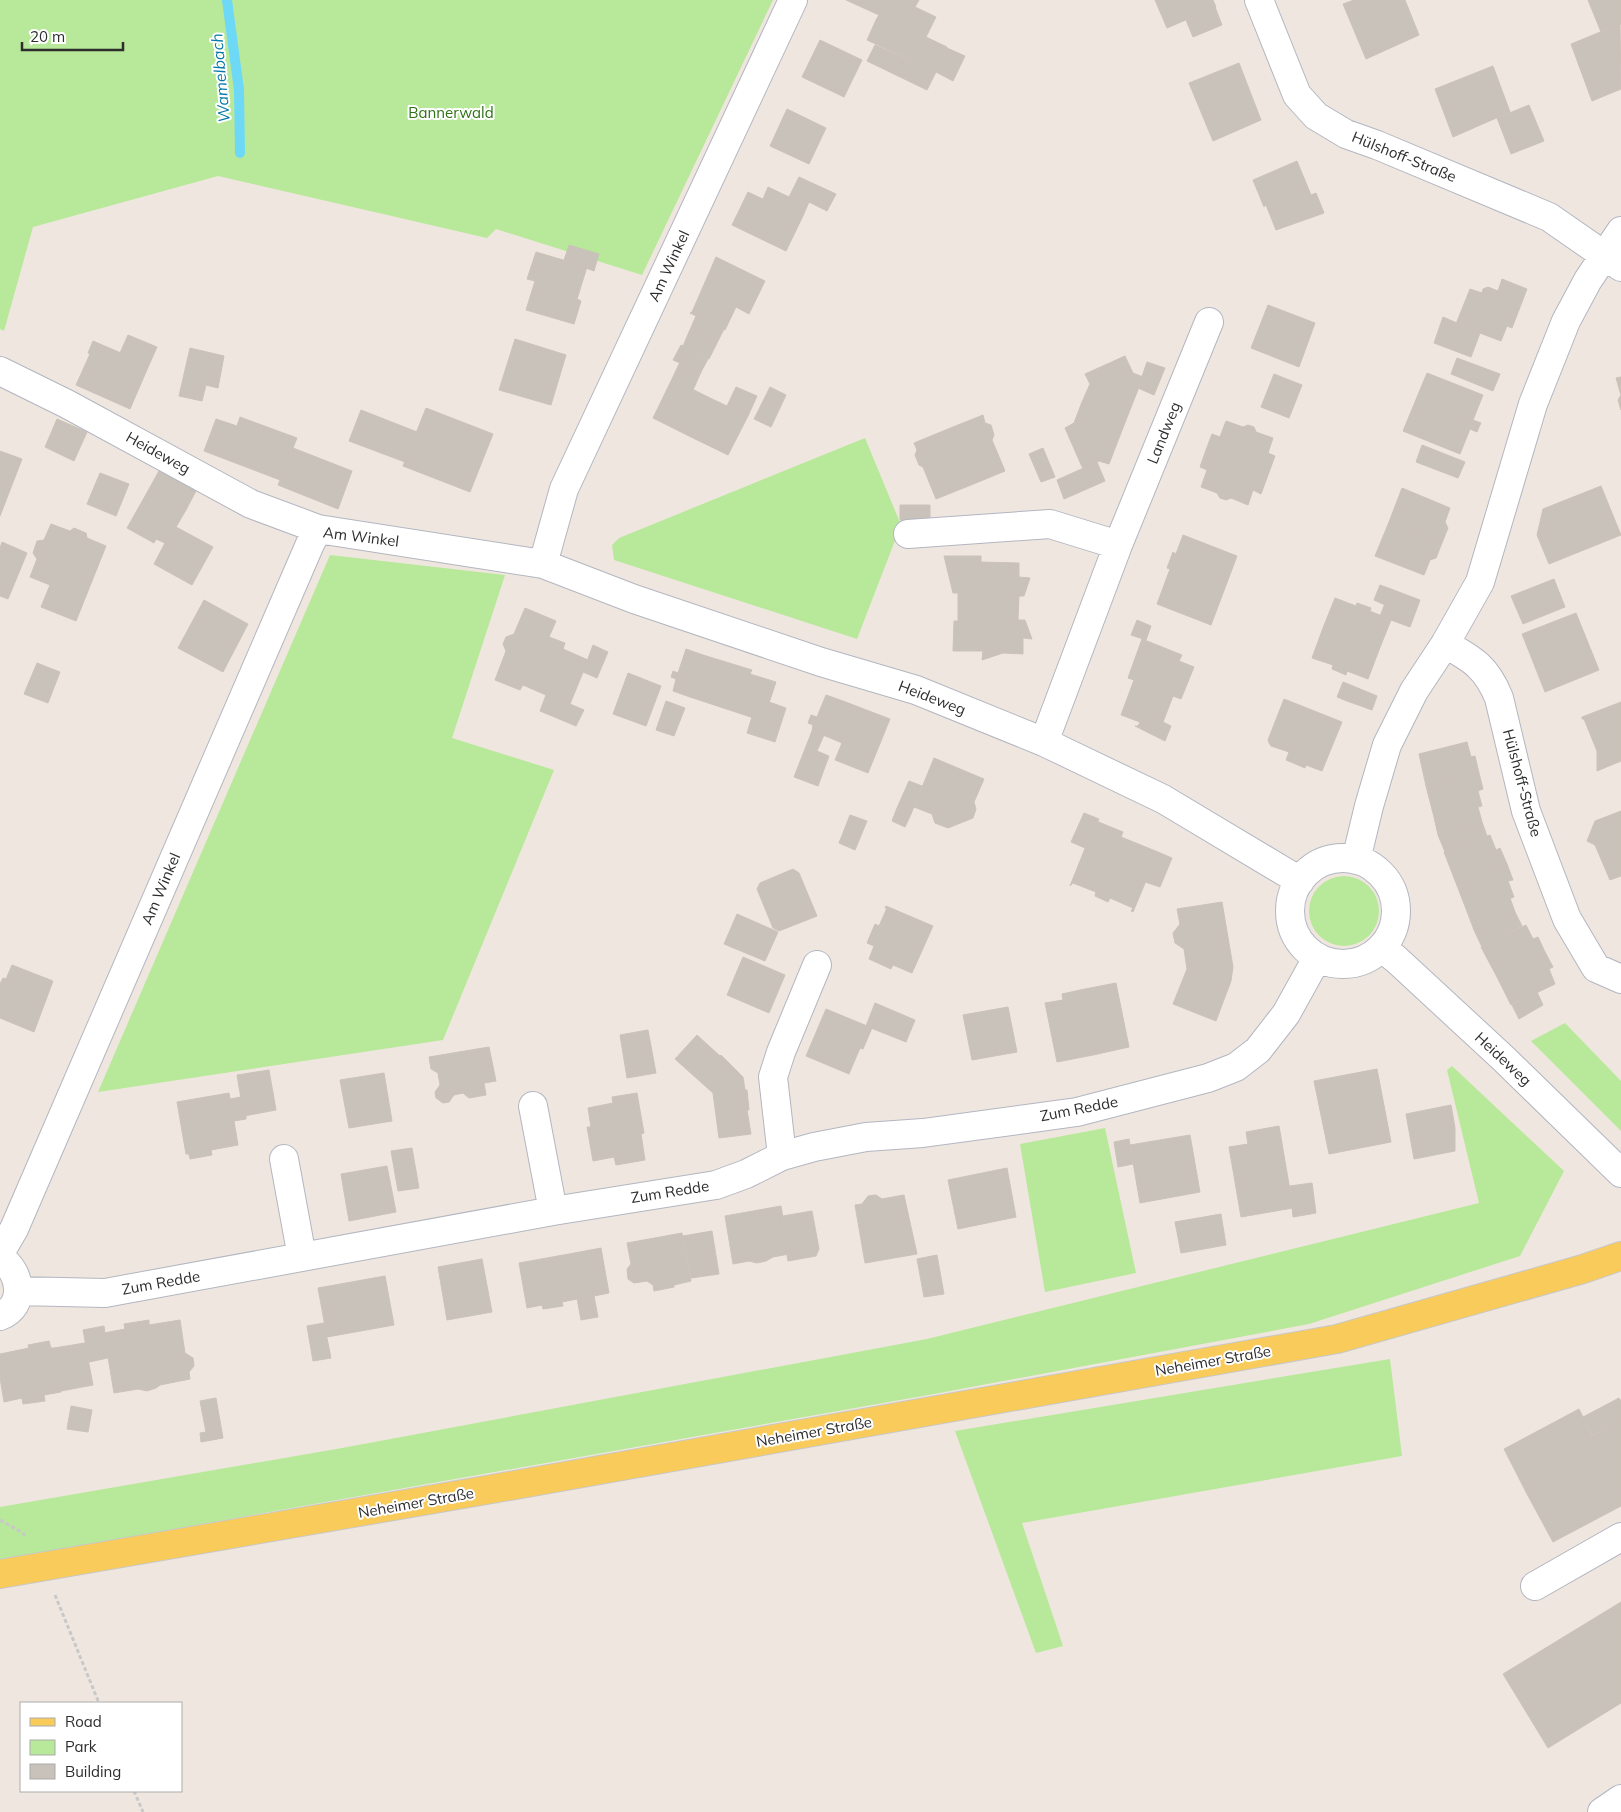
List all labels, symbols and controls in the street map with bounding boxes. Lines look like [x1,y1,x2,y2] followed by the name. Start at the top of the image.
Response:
[22,20,124,52] scale bar
[30,27,65,46] text: 20 m
[206,33,234,123] water label: Wamelbach
[408,103,494,122] park label: Bannerwald
[1349,127,1459,186] street label: Hülshoff-Straße
[644,227,693,304] street label: Am Winkel
[1143,399,1185,467] street label: Landweg
[123,427,194,478] street label: Heideweg
[322,522,400,551] street label: Am Winkel
[896,676,968,719] street label: Heideweg
[1499,727,1546,839] street label: Hülshoff-Straße
[137,850,184,928] street label: Am Winkel
[1471,1028,1536,1090] street label: Heideweg
[1038,1092,1120,1125] street label: Zum Redde
[629,1176,710,1207] street label: Zum Redde
[120,1266,201,1299] street label: Zum Redde
[1154,1341,1272,1380] street label: Neheimer Straße
[755,1412,873,1451] street label: Neheimer Straße
[357,1483,475,1522] street label: Neheimer Straße
[20,1702,182,1792] legend
[65,1712,102,1731] text: Road
[65,1737,97,1756] text: Park
[65,1762,121,1781] text: Building

